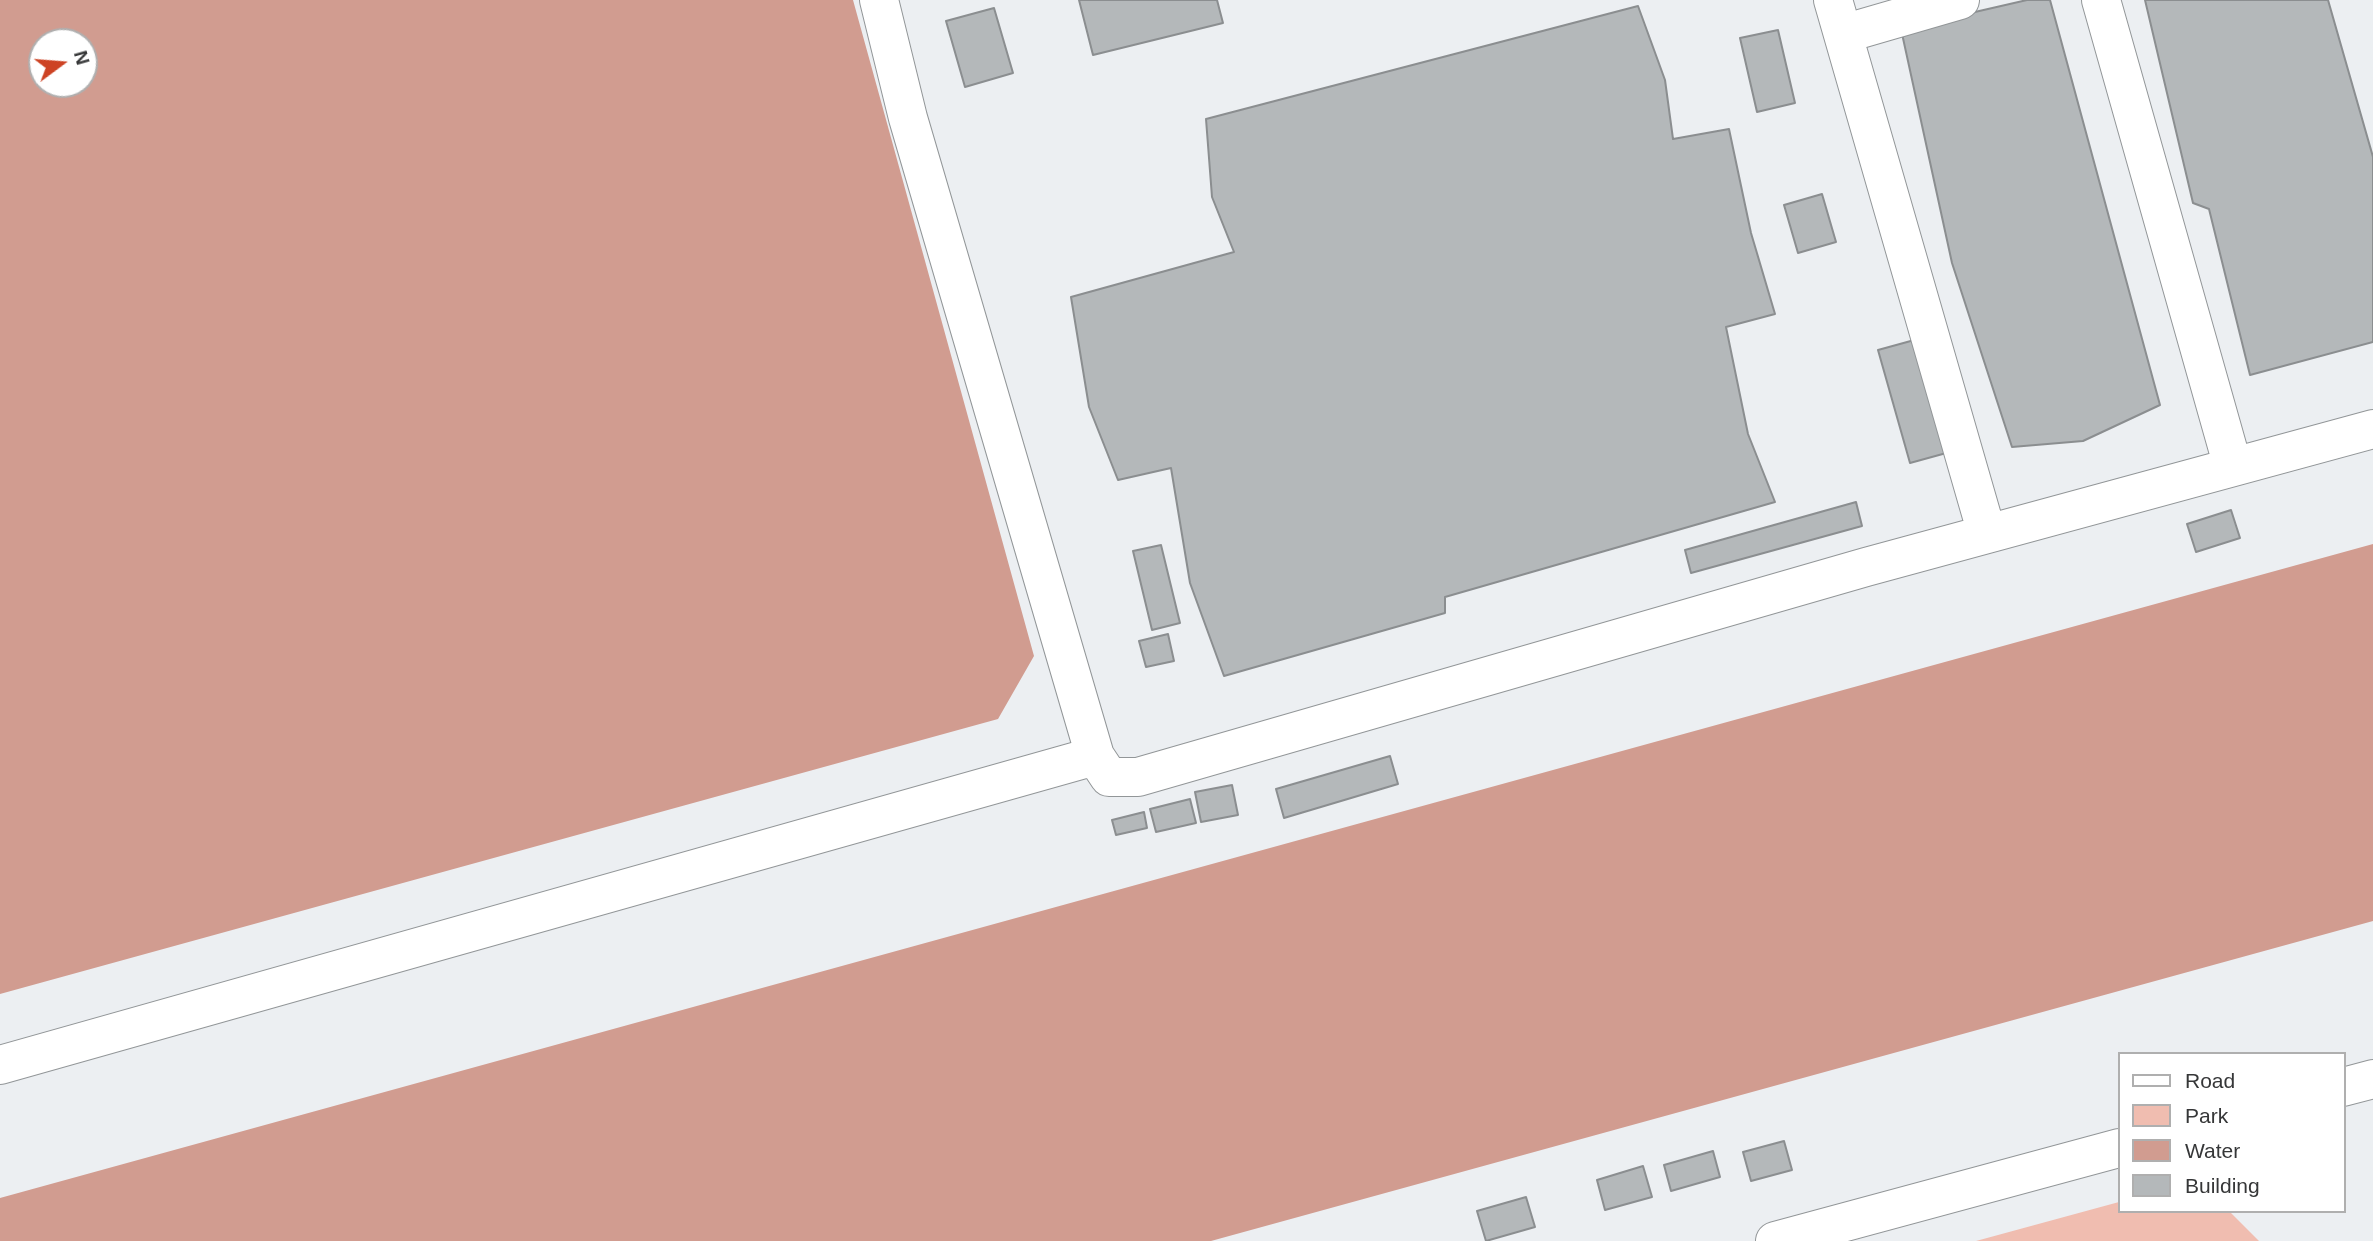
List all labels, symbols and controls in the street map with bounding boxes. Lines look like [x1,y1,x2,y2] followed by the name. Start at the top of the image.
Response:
[28,28,98,98] north arrow
[70,48,94,67] text: N
[2118,1052,2345,1213] legend
[2185,1069,2235,1092] text: Road
[2185,1104,2228,1127] text: Park
[2185,1139,2240,1162] text: Water
[2185,1174,2260,1197] text: Building

